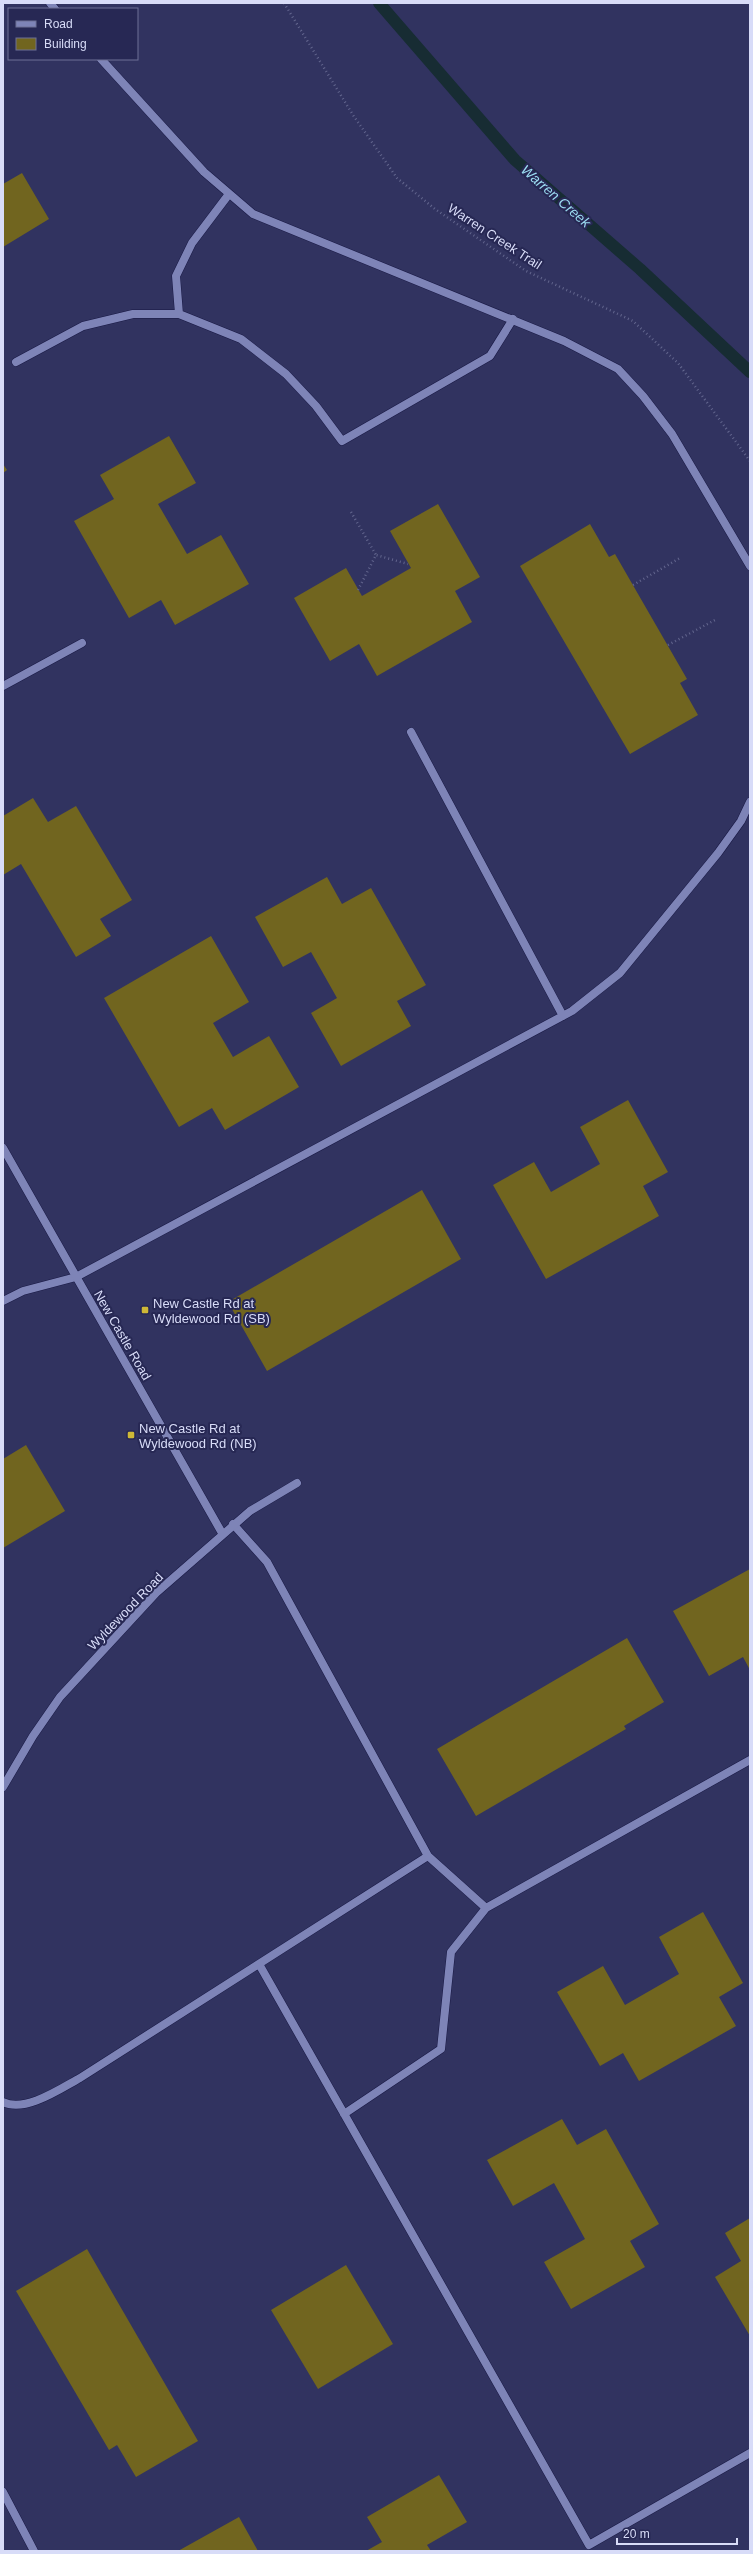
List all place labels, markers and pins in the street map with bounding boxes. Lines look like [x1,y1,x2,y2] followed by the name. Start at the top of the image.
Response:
[153,1296,270,1326] place label: New Castle Rd at Wyldewood Rd (SB)
[140,1305,150,1315] marker: New Castle Rd at Wyldewood Rd (SB)
[139,1421,257,1451] place label: New Castle Rd at Wyldewood Rd (NB)
[126,1430,136,1440] marker: New Castle Rd at Wyldewood Rd (NB)

